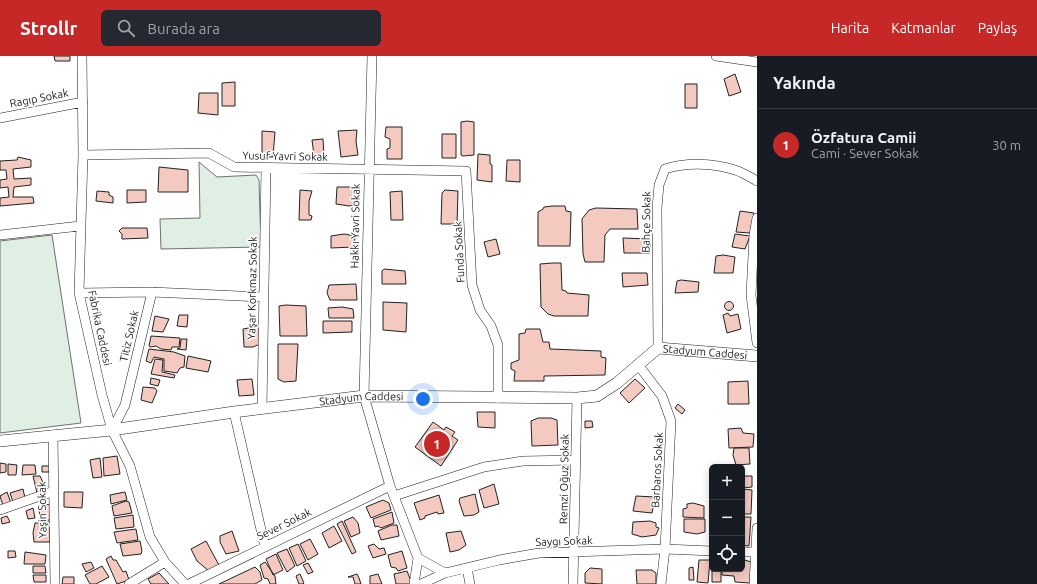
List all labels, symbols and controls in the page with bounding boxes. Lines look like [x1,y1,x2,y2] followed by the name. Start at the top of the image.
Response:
[101,10,381,46] search box
[20,17,77,39] text: Strollr
[115,17,137,39] icon: search
[147,20,220,37] text: Burada ara
[831,20,869,36] text: Harita
[891,20,956,36] text: Katmanlar
[978,20,1017,36] text: Paylaş
[773,73,836,92] text: Yakında
[9,86,70,110] street label: Ragıp Sokak
[811,129,917,146] text: Özfatura Camii
[782,138,790,152] text: 1
[992,138,1021,152] text: 30 m
[811,146,919,160] text: Cami · Sever Sokak
[242,149,328,163] street label: Yusuf Yavri Sokak
[348,183,362,269] street label: Hakkı Yavri Sokak
[639,191,653,253] street label: Bahçe Sokak
[451,220,467,283] street label: Funda Sokak
[245,236,259,340] street label: Yaşar Korkmaz Sokak
[86,289,114,367] street label: Fabrika Caddesi
[117,309,141,363] street label: Titiz Sokak
[662,342,748,361] street label: Stadyum Caddesi
[413,389,433,409] your location
[318,390,404,407] street label: Stadyum Caddesi
[424,429,450,459] pin: 1
[649,431,665,508] street label: Barbaros Sokak
[557,433,571,524] street label: Remzi Oğuz Sokak
[709,464,745,572] map controls
[709,464,745,500] button: +
[35,481,48,539] street label: Yaşin Sokak
[709,500,745,536] button: −
[255,506,313,542] street label: Sever Sokak
[535,534,593,548] street label: Saygı Sokak
[709,536,745,572] button: locate

